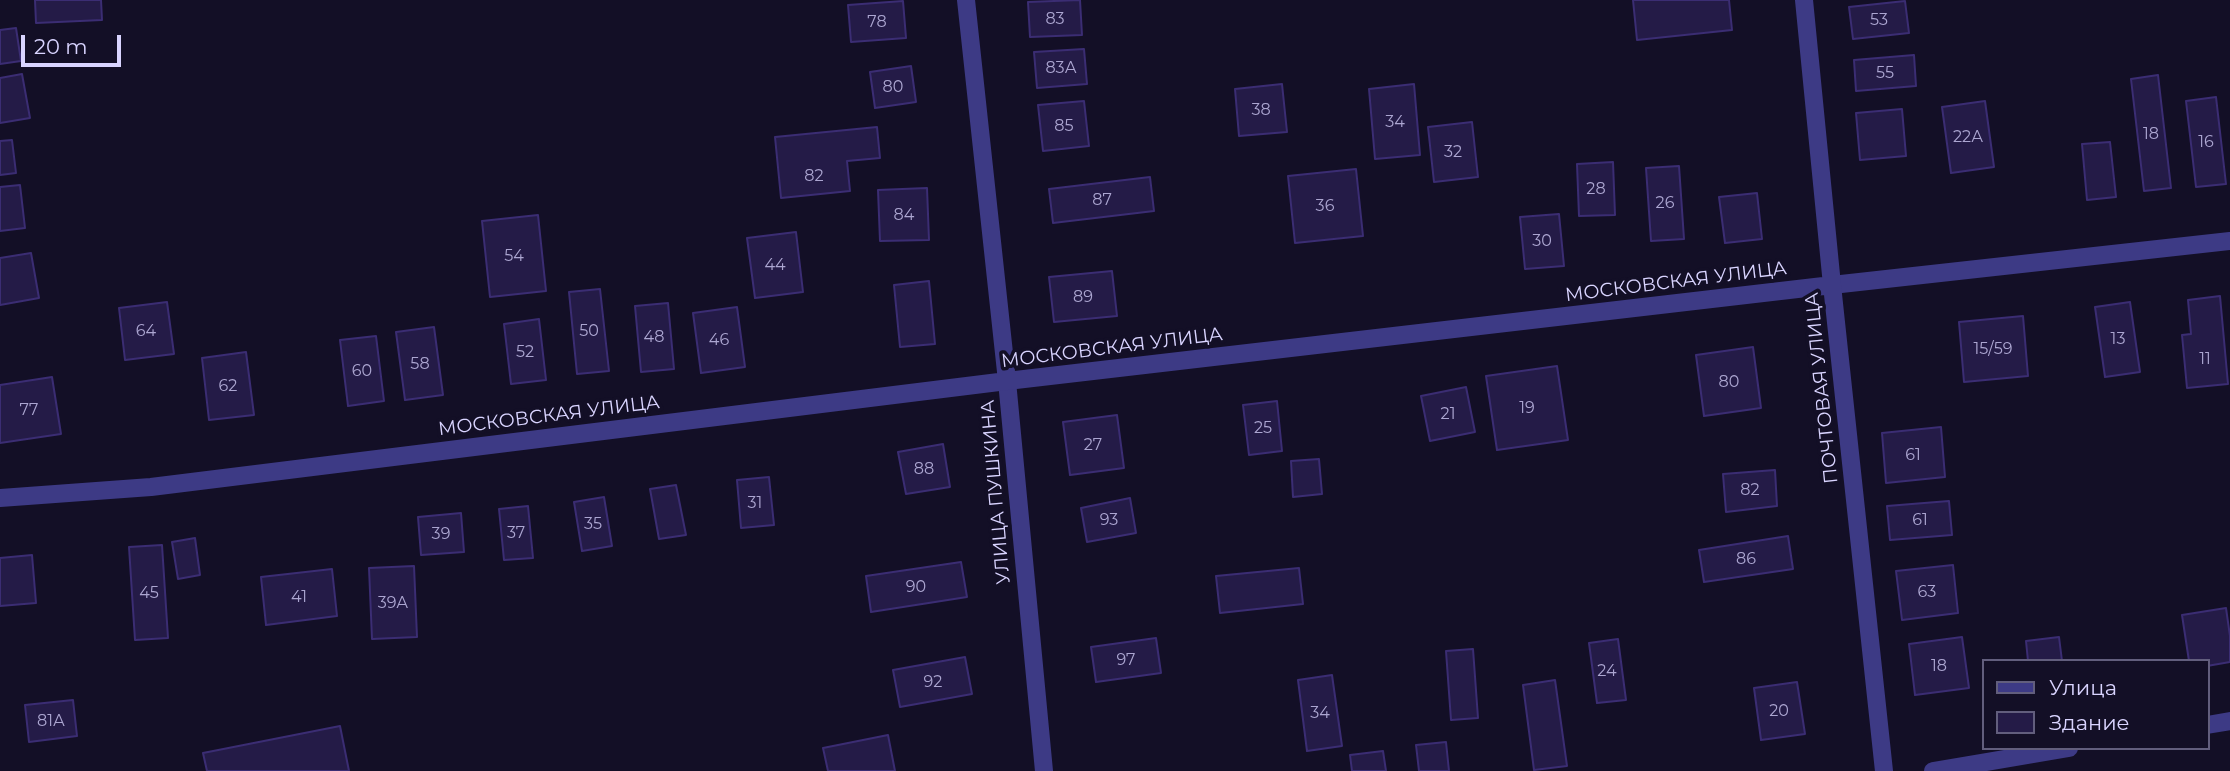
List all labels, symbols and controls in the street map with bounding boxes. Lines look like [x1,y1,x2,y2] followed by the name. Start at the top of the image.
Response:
[1045,9,1065,29] house number: 83
[1870,10,1888,30] house number: 53
[867,12,887,32] house number: 78
[24,21,124,65] scale bar
[34,34,88,59] text: 20 m
[1045,58,1077,78] house number: 83А
[1876,63,1894,83] house number: 55
[883,77,903,97] house number: 80
[1251,100,1271,120] house number: 38
[1385,112,1405,132] house number: 34
[1054,116,1074,136] house number: 85
[2143,124,2159,144] house number: 18
[1953,127,1983,147] house number: 22А
[2198,132,2214,152] house number: 16
[1444,142,1462,162] house number: 32
[804,166,824,186] house number: 82
[1586,179,1606,199] house number: 28
[1092,190,1112,210] house number: 87
[1656,193,1674,213] house number: 26
[1316,196,1334,216] house number: 36
[894,205,914,225] house number: 84
[1532,231,1552,251] house number: 30
[504,246,524,266] house number: 54
[764,255,786,275] house number: 44
[1564,257,1788,307] street label: МОСКОВСКАЯ УЛИЦА
[1073,287,1093,307] house number: 89
[1801,291,1843,485] street label: ПОЧТОВАЯ УЛИЦА
[136,321,156,341] house number: 64
[579,321,599,341] house number: 50
[1000,323,1224,373] street label: МОСКОВСКАЯ УЛИЦА
[644,327,664,347] house number: 48
[2111,329,2125,349] house number: 13
[709,330,729,350] house number: 46
[1974,339,2012,359] house number: 15/59
[516,342,534,362] house number: 52
[2199,349,2211,369] house number: 11
[410,354,430,374] house number: 58
[352,361,372,381] house number: 60
[1719,372,1739,392] house number: 80
[219,376,237,396] house number: 62
[437,391,661,441] street label: МОСКОВСКАЯ УЛИЦА
[1519,398,1535,418] house number: 19
[977,399,1015,585] street label: УЛИЦА ПУШКИНА
[20,400,38,420] house number: 77
[1441,404,1455,424] house number: 21
[1254,418,1272,438] house number: 25
[1084,435,1102,455] house number: 27
[1905,445,1921,465] house number: 61
[914,459,934,479] house number: 88
[1740,480,1760,500] house number: 82
[748,493,762,513] house number: 31
[1100,510,1118,530] house number: 93
[1912,510,1928,530] house number: 61
[584,514,602,534] house number: 35
[507,523,525,543] house number: 37
[432,524,450,544] house number: 39
[1736,549,1756,569] house number: 86
[906,577,926,597] house number: 90
[1918,582,1936,602] house number: 63
[139,583,159,603] house number: 45
[291,587,307,607] house number: 41
[378,593,408,613] house number: 39А
[1116,650,1136,670] house number: 97
[1931,656,1947,676] house number: 18
[1982,659,2209,750] legend
[1597,661,1617,681] house number: 24
[924,672,942,692] house number: 92
[2049,675,2117,700] text: Улица
[1769,701,1789,721] house number: 20
[1310,703,1330,723] house number: 34
[2049,710,2130,735] text: Здание
[37,711,65,731] house number: 81А

